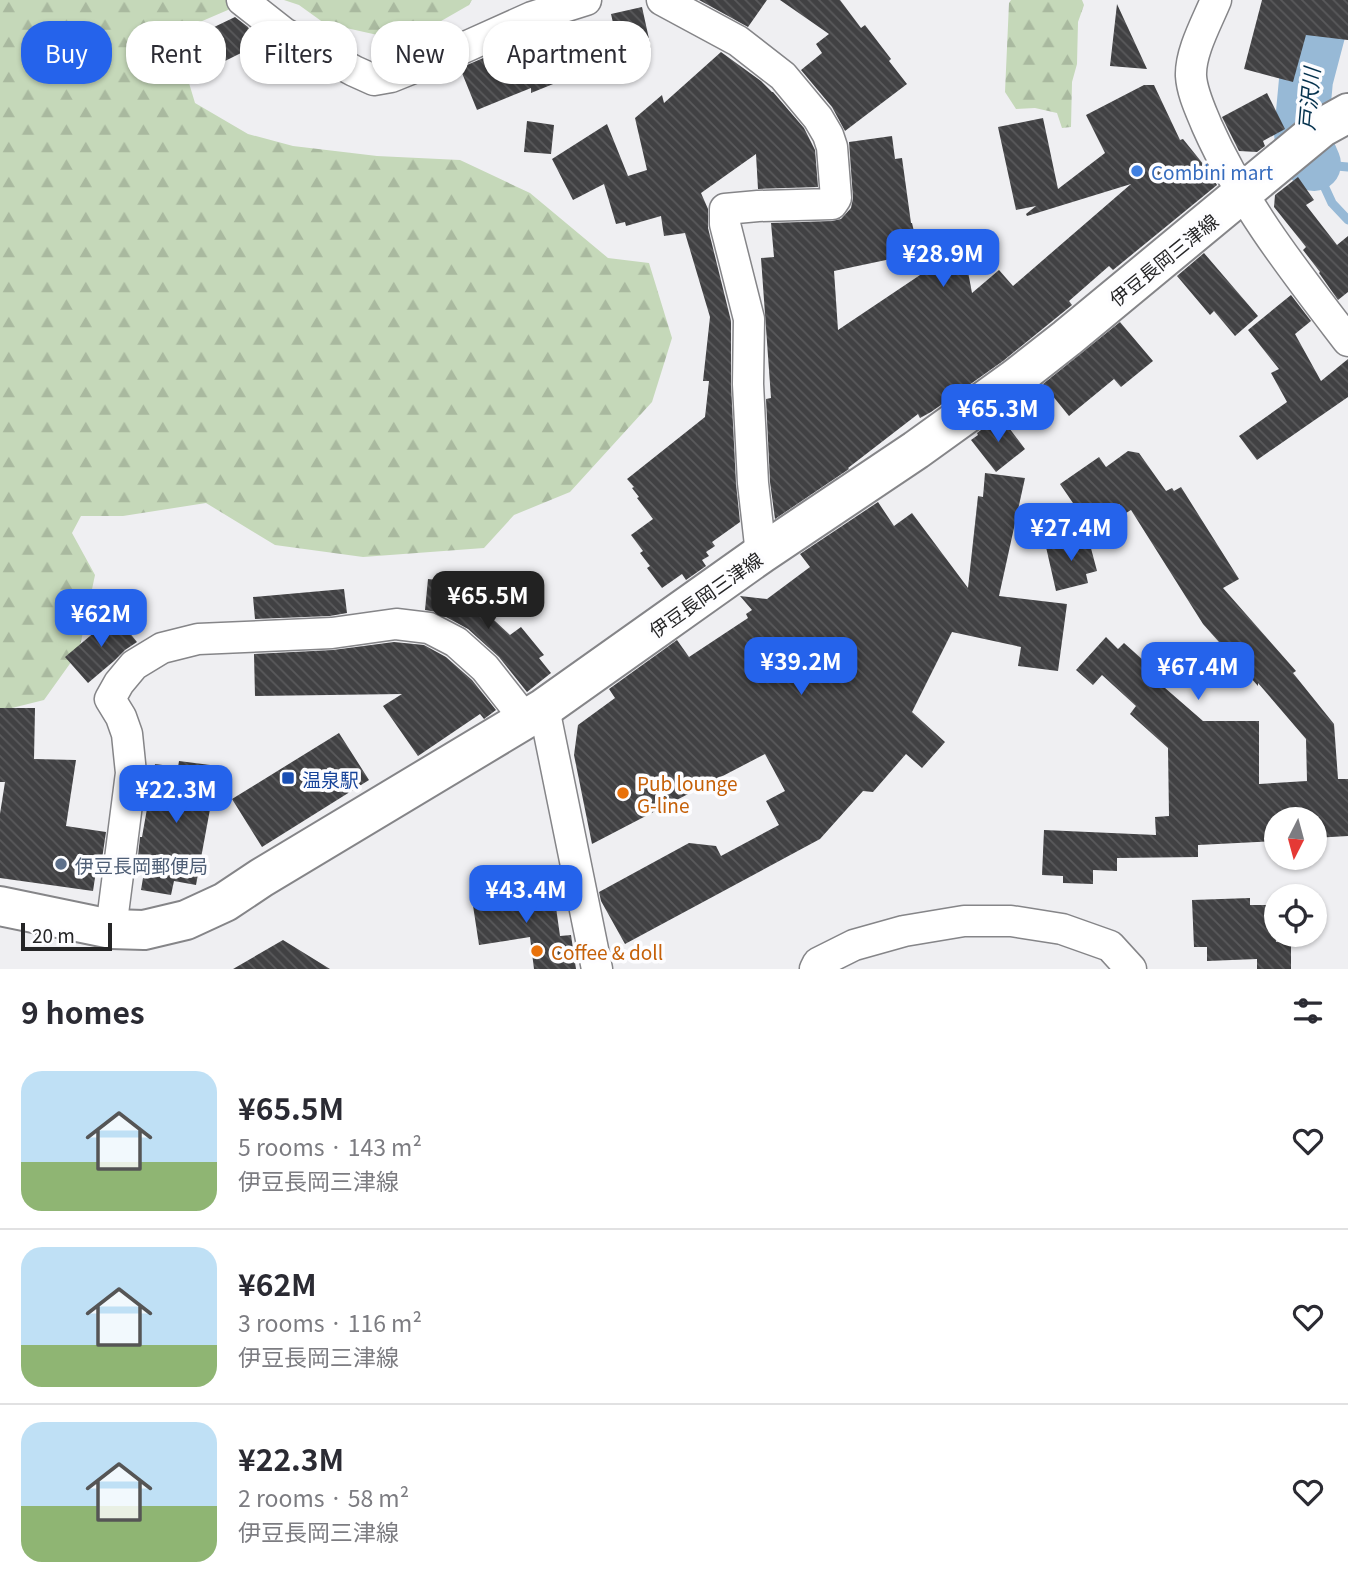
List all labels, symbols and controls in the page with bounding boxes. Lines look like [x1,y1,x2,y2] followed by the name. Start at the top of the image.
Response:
[21,21,112,84] chip: Buy
[126,21,226,84] chip: Rent
[240,21,357,84] chip: Filters
[371,21,469,84] chip: New
[483,21,651,84] chip: Apartment
[1290,64,1326,132] water label: 戸沢川
[1151,158,1273,185] place label: Combini mart
[1129,163,1145,179] marker: Combini mart
[1103,207,1223,311] street label: 伊豆長岡三津線
[886,230,1000,289] pin: ¥28.9M
[902,235,984,269] text: ¥28.9M
[941,384,1055,444] pin: ¥65.3M
[957,390,1039,424] text: ¥65.3M
[1014,504,1128,563] pin: ¥27.4M
[1030,509,1112,543] text: ¥27.4M
[643,545,767,643] street label: 伊豆長岡三津線
[431,572,545,631] pin: ¥65.5M
[447,577,529,611] text: ¥65.5M
[60,590,142,649] pin: ¥62M
[71,595,131,629] text: ¥62M
[744,638,858,697] pin: ¥39.2M
[1141,642,1255,702] pin: ¥67.4M
[760,643,842,677] text: ¥39.2M
[1157,648,1239,682] text: ¥67.4M
[302,765,359,792] place label: 温泉駅
[119,766,233,825] pin: ¥22.3M
[637,769,738,818] place label: Pub lounge G-line
[280,770,296,786] marker: 温泉駅
[135,771,217,805] text: ¥22.3M
[615,785,631,801] marker: Pub lounge G-line
[1264,807,1326,870] north arrow
[1264,807,1327,947] map controls
[75,851,208,878] place label: 伊豆長岡郵便局
[53,856,69,872] marker: 伊豆長岡郵便局
[469,866,583,925] pin: ¥43.4M
[485,871,567,905] text: ¥43.4M
[1264,884,1327,947] button: locate
[21,920,112,952] scale bar
[32,921,75,948] text: 20 m
[551,938,663,965] place label: Coffee & doll
[529,943,545,959] marker: Coffee & doll
[21,989,145,1033] text: 9 homes
[1289,992,1327,1030] icon: filters
[238,1085,344,1129] text: ¥65.5M
[77,1099,161,1183] icon: home
[1289,1122,1327,1160] icon: heart
[238,1129,422,1163] text: 5 rooms · 143 m²
[238,1163,399,1197] text: 伊豆長岡三津線
[238,1261,317,1305] text: ¥62M
[77,1275,161,1359] icon: home
[1289,1298,1327,1336] icon: heart
[238,1305,422,1339] text: 3 rooms · 116 m²
[238,1339,399,1373] text: 伊豆長岡三津線
[238,1436,344,1480] text: ¥22.3M
[77,1450,161,1534] icon: home
[1289,1473,1327,1511] icon: heart
[238,1480,409,1514] text: 2 rooms · 58 m²
[238,1514,399,1548] text: 伊豆長岡三津線

